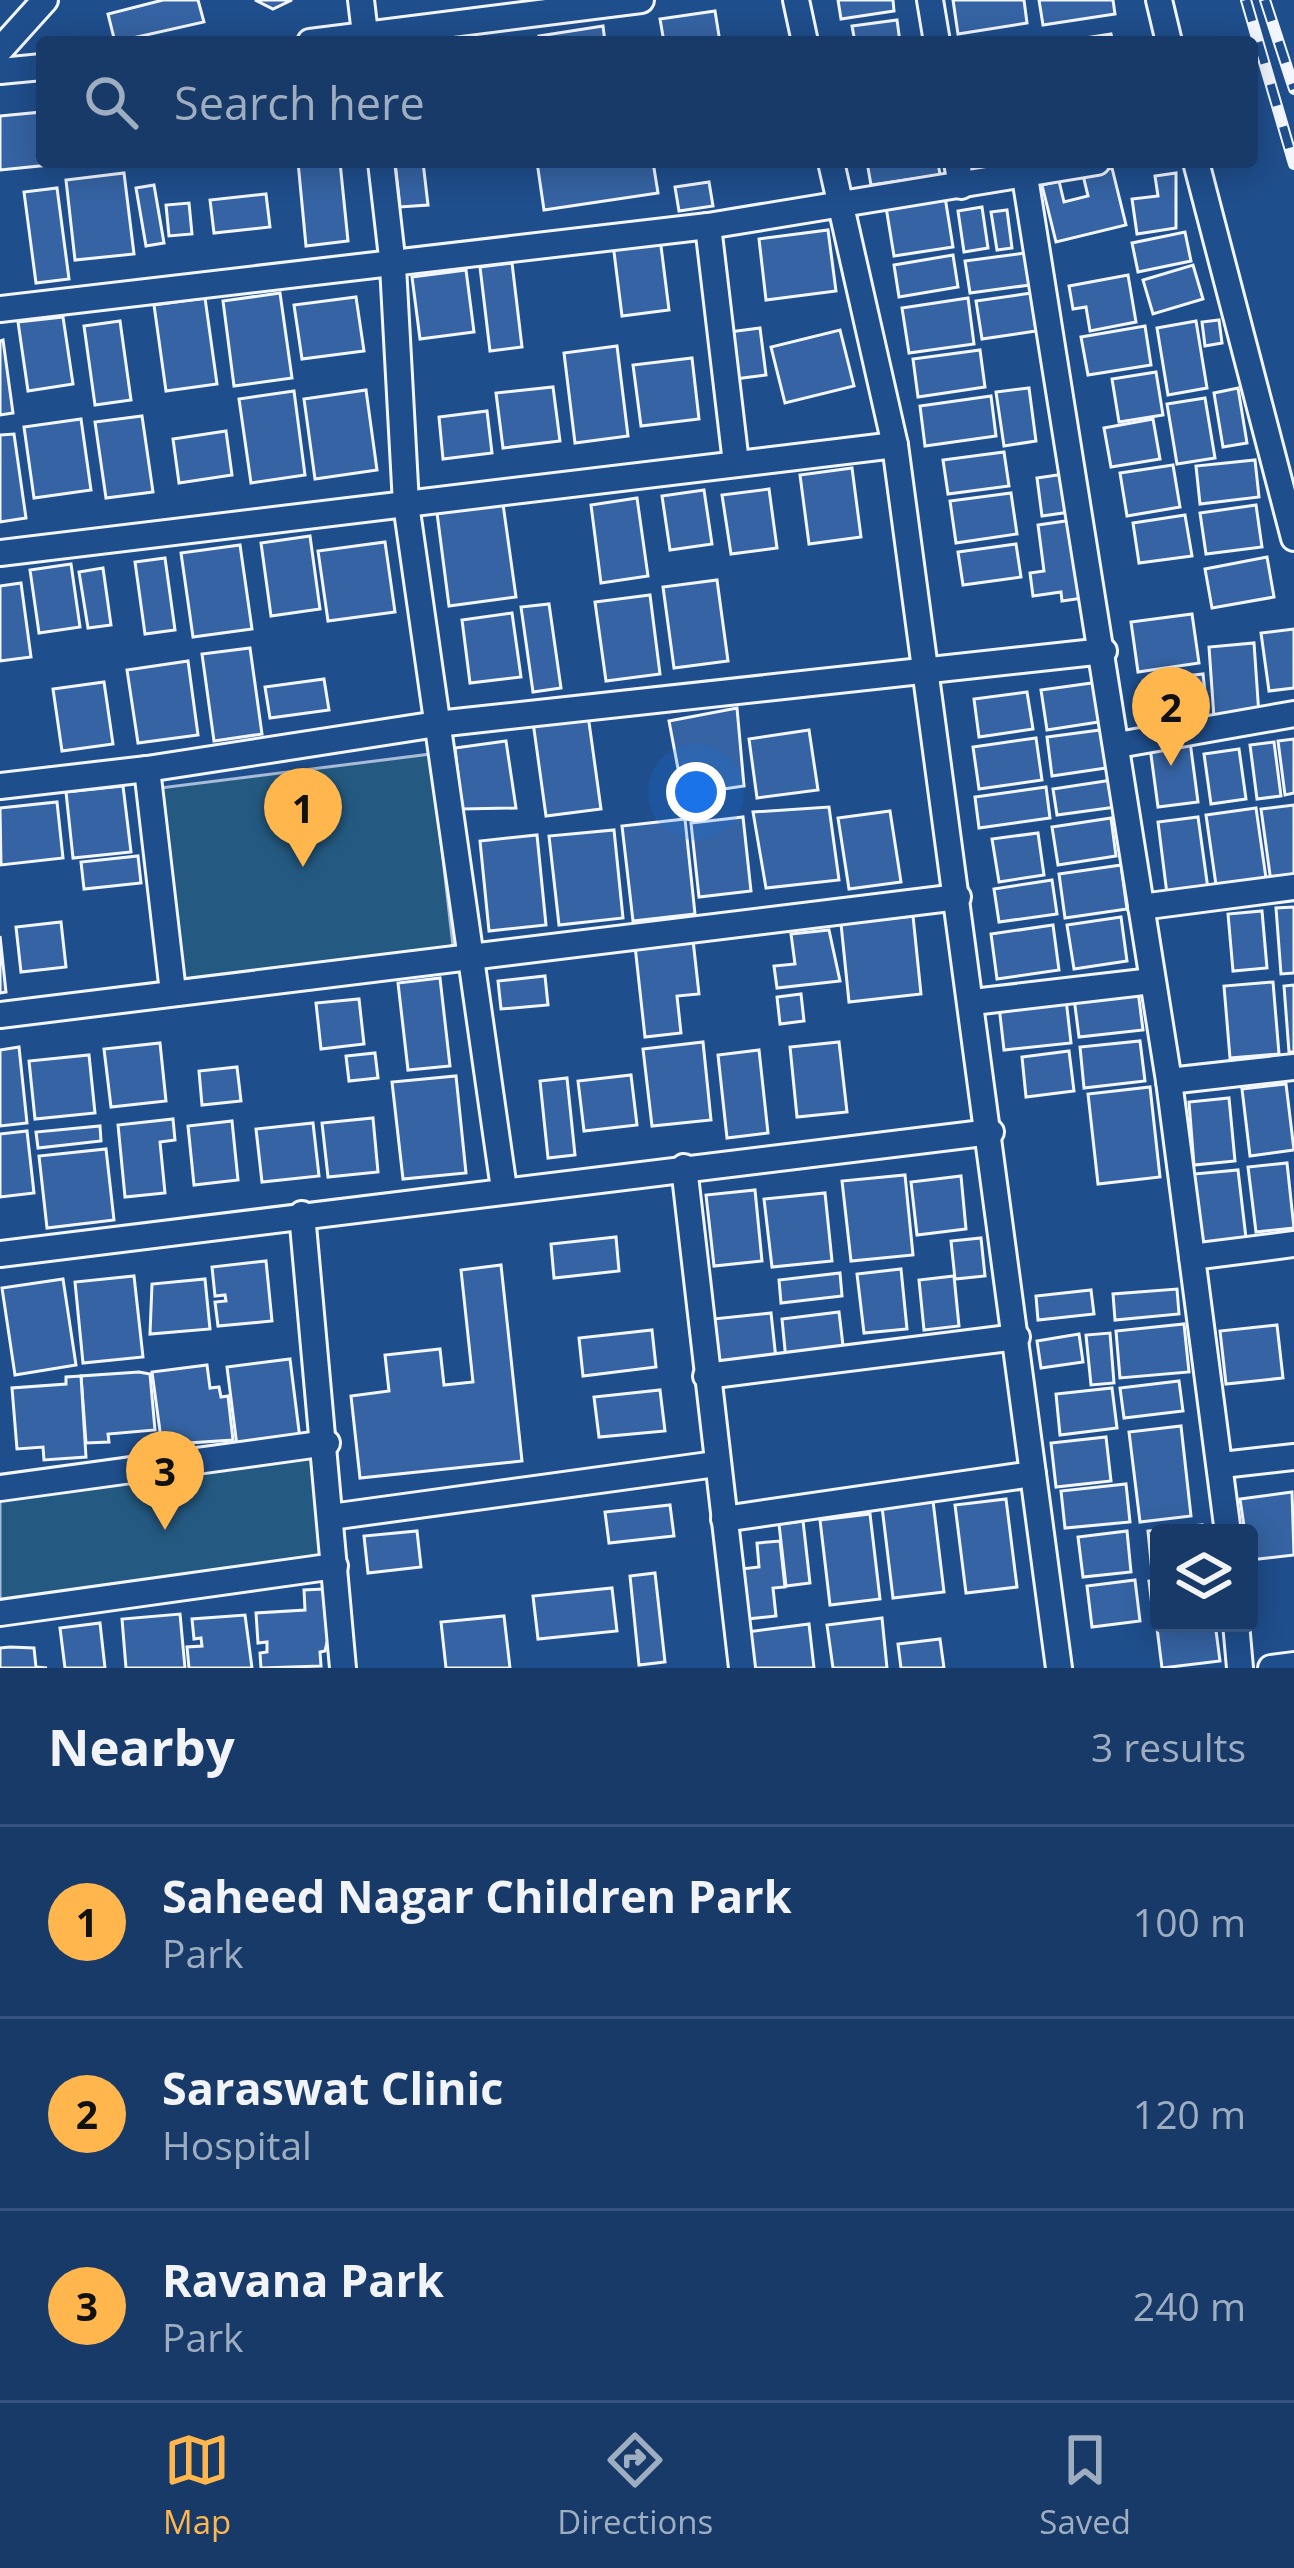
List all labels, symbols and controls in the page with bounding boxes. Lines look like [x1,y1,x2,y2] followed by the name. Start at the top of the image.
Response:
[36,36,1258,168] search box
[78,69,144,135] icon: search
[174,72,425,133] text: Search here
[1132,667,1210,766] pin: 2
[666,762,726,822] your location
[264,768,342,867] pin: 1
[126,1431,204,1530] pin: 3
[1150,1524,1258,1632] map controls
[1150,1524,1258,1632] button: layers
[48,1711,235,1781] text: Nearby
[1091,1720,1246,1773] text: 3 results
[162,1865,792,1926] text: Saheed Nagar Children Park
[76,1895,98,1948] text: 1
[1133,1895,1246,1948] text: 100 m
[162,1926,244,1979] text: Park
[162,2057,503,2118] text: Saraswat Clinic
[76,2087,98,2140] text: 2
[1133,2087,1246,2140] text: 120 m
[162,2118,312,2171] text: Hospital
[162,2249,444,2310] text: Ravana Park
[76,2279,98,2332] text: 3
[1133,2279,1246,2332] text: 240 m
[162,2310,244,2363] text: Park
[163,2427,231,2544] tab: Map
[557,2427,713,2544] tab: Directions
[1039,2427,1131,2544] tab: Saved

